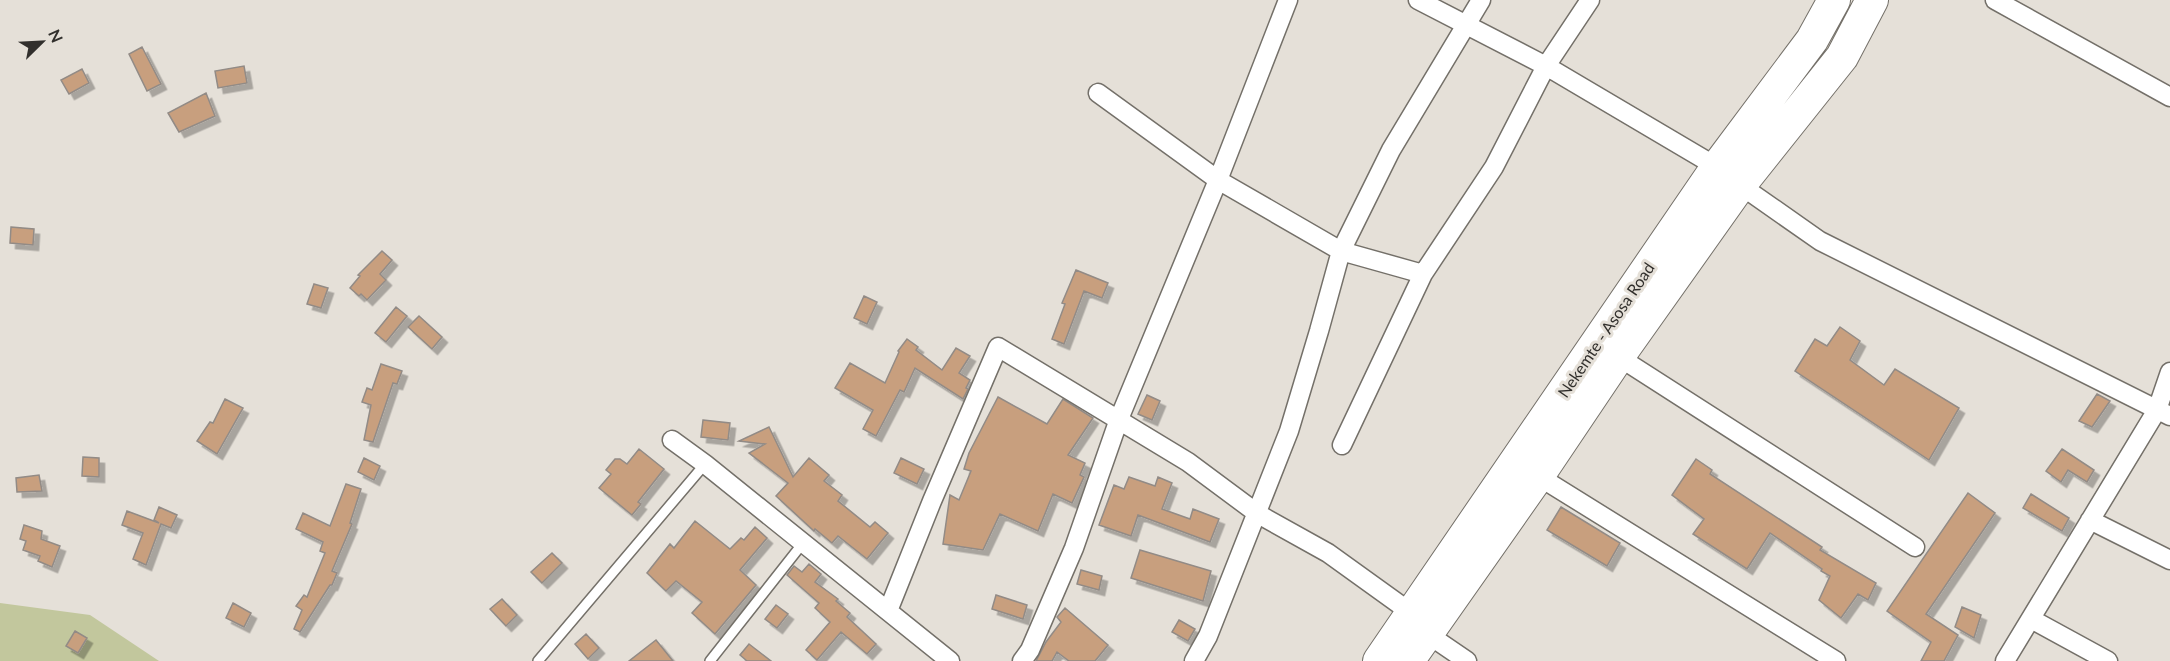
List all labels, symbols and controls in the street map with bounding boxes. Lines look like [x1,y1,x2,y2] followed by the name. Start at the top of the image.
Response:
[12,12,72,72] north arrow
[45,26,67,45] text: N
[1553,259,1658,401] street label: Nekemte - Asosa Road

